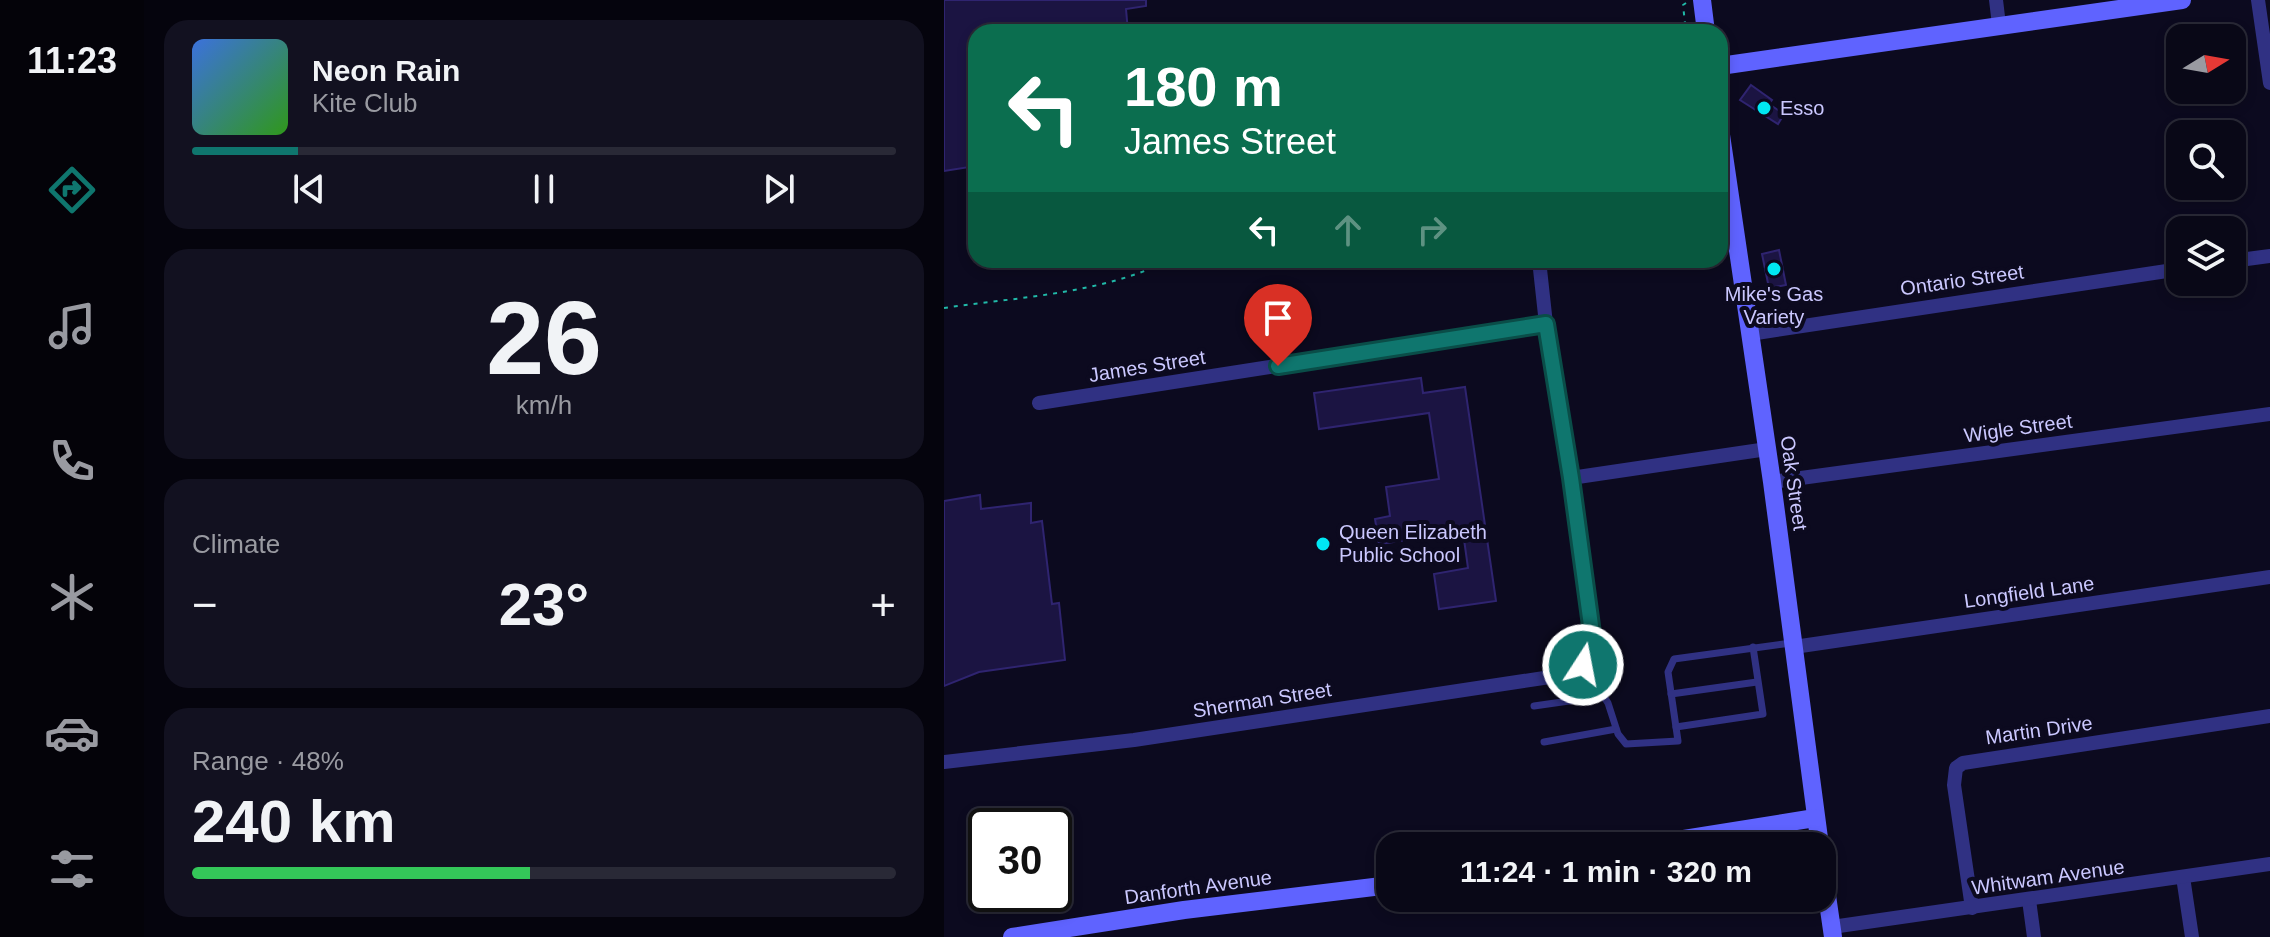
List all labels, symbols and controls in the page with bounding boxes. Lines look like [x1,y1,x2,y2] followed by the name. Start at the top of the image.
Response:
[2166,24,2246,104] north arrow
[2166,24,2246,296] map controls
[27,40,117,81] text: 11:23
[312,54,460,87] text: Neon Rain
[1124,55,1283,118] text: 180 m
[992,56,1096,160] icon: left
[312,88,418,118] text: Kite Club
[1780,97,1824,119] place label: Esso
[1755,99,1773,117] marker: Esso
[2166,120,2246,200] button: search
[1124,121,1336,162] text: James Street
[44,162,100,218] icon: directions
[287,167,331,211] icon: previous
[522,167,566,211] icon: pause
[757,167,801,211] icon: next
[1242,208,1286,252] icon: left
[1326,208,1370,252] icon: ahead
[1410,208,1454,252] icon: right
[2166,216,2246,296] button: layers
[1765,260,1783,278] marker: Mike's Gas Variety
[1899,260,2026,300] street label: Ontario Street
[486,280,602,396] text: 26
[1725,283,1823,328] place label: Mike's Gas Variety
[1244,284,1312,366] pin
[1256,296,1300,340] icon: arrive
[44,298,100,354] icon: music
[1087,346,1207,386] street label: James Street
[516,390,572,420] text: km/h
[1963,409,2074,446] street label: Wigle Street
[44,433,100,489] icon: phone
[1776,434,1812,532] street label: Oak Street
[1339,521,1487,566] place label: Queen Elizabeth Public School
[192,529,280,559] text: Climate
[1314,535,1332,553] marker: Queen Elizabeth Public School
[44,569,100,625] icon: climate
[499,571,589,638] text: 23°
[1962,572,2096,612] street label: Longfield Lane
[192,580,218,629] text: −
[870,580,896,629] text: +
[1541,623,1625,707] position arrow
[1191,678,1333,722] street label: Sherman Street
[44,705,100,761] icon: car
[1984,712,2094,748] street label: Martin Drive
[192,746,344,776] text: Range · 48%
[192,788,396,855] text: 240 km
[968,808,1072,912] speed limit sign: 30
[44,841,100,897] icon: filters
[1460,855,1752,888] text: 11:24 · 1 min · 320 m
[1970,855,2126,899] street label: Whitwam Avenue
[1123,866,1273,908] street label: Danforth Avenue

